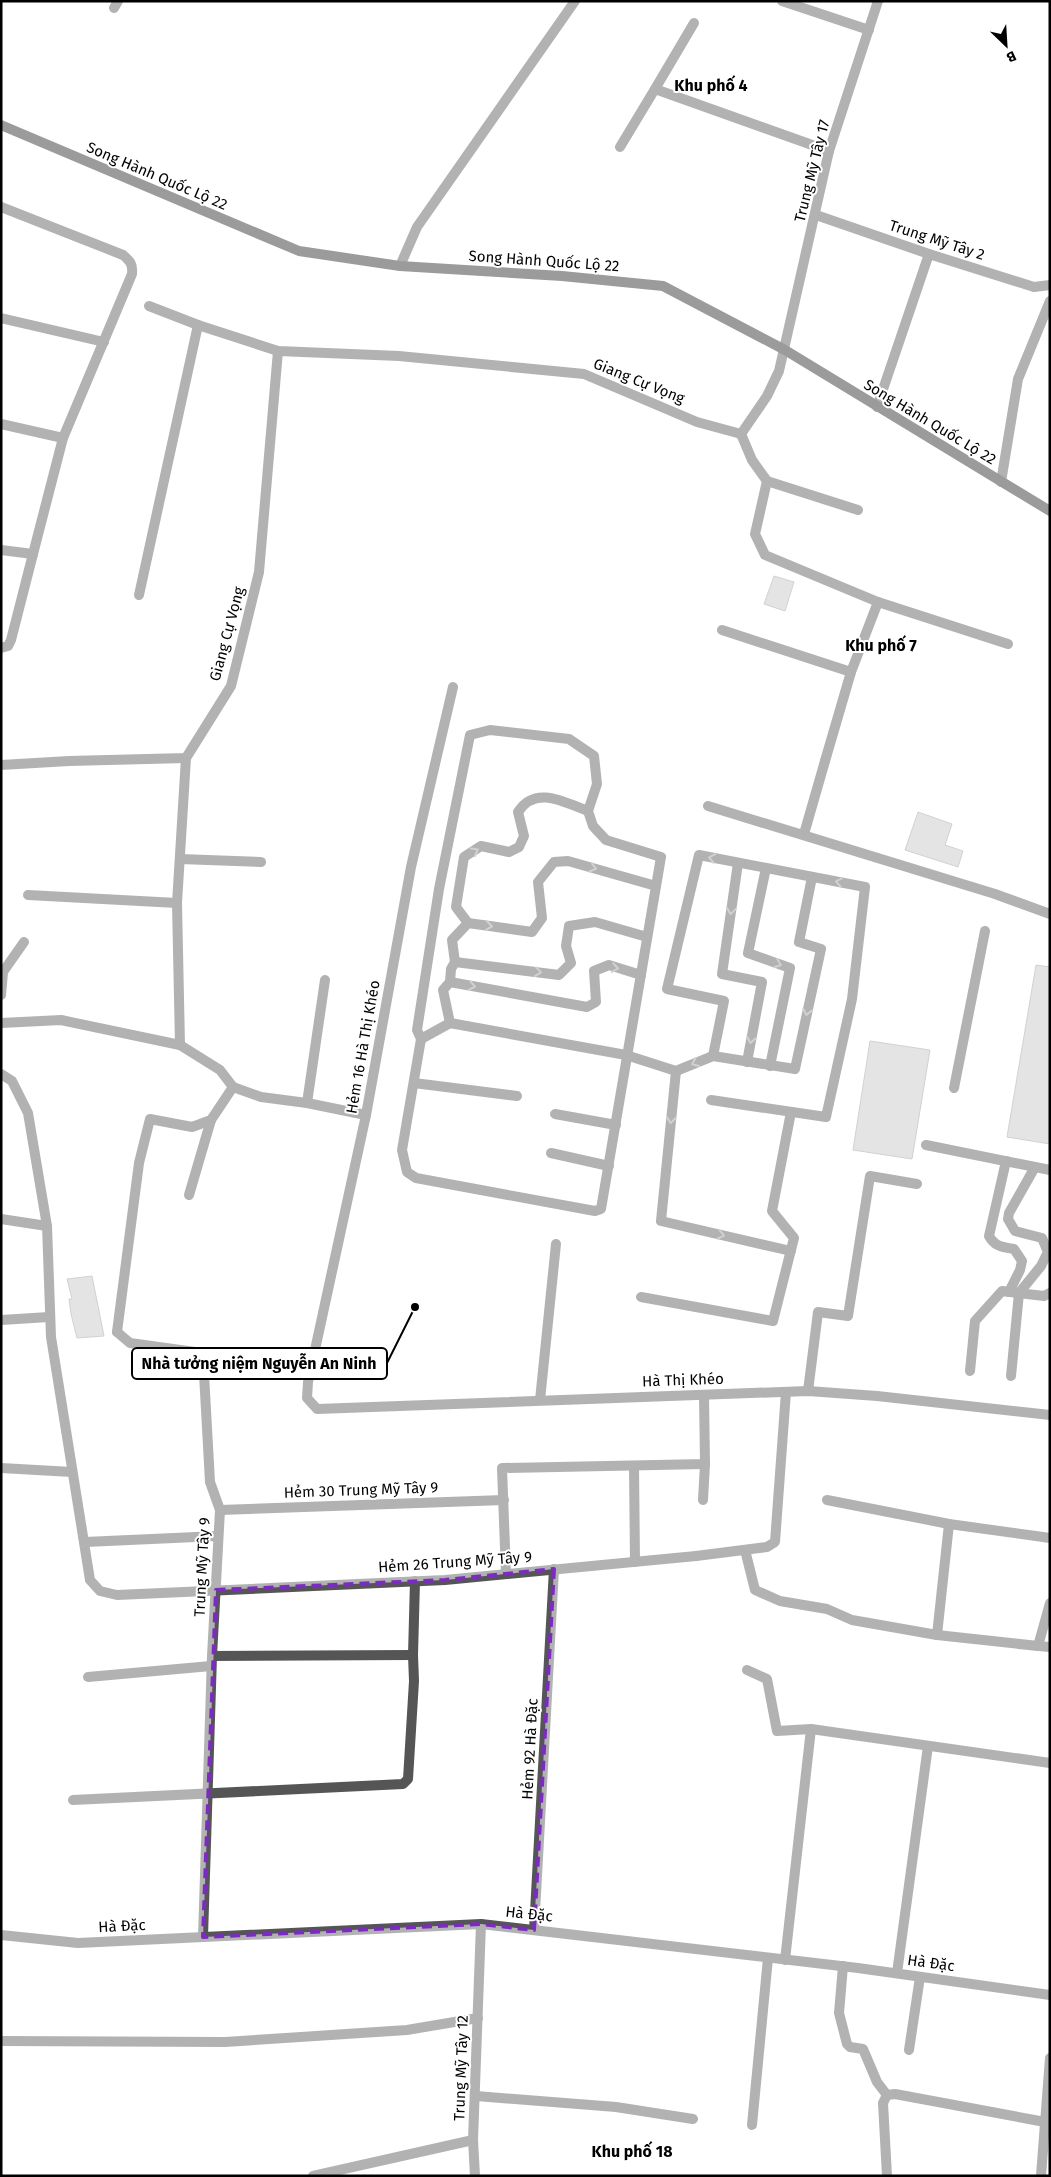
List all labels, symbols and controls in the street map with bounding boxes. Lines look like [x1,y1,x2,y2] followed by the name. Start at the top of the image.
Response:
[981,20,1031,70] north arrow
[1003,47,1019,66] text: B
[674,75,748,95] district label: Khu phố 4
[791,118,833,224] street label: Trung Mỹ Tây 17
[84,138,230,214] street label: Song Hành Quốc Lộ 22
[887,216,987,264] street label: Trung Mỹ Tây 2
[468,247,620,275] street label: Song Hành Quốc Lộ 22
[591,355,687,408] street label: Giang Cự Vọng
[861,375,999,469] street label: Song Hành Quốc Lộ 22
[206,585,248,683] street label: Giang Cự Vọng
[845,635,917,655] district label: Khu phố 7
[469,847,478,857] one-way arrow
[708,853,716,864] one-way arrow
[588,862,596,872] one-way arrow
[834,877,843,887] one-way arrow
[726,907,737,915] one-way arrow
[485,920,493,931] one-way arrow
[773,958,782,968] one-way arrow
[610,963,619,973] one-way arrow
[535,966,543,977] one-way arrow
[342,979,384,1115] street label: Hẻm 16 Hà Thị Khéo
[468,981,477,991] one-way arrow
[802,1008,813,1017] one-way arrow
[747,1036,757,1044] one-way arrow
[691,1057,700,1068] one-way arrow
[666,1116,677,1124] one-way arrow
[716,1229,725,1240] one-way arrow
[132,1348,387,1379] callout: Nhà tưởng niệm Nguyễn An Ninh
[142,1353,376,1373] text: Nhà tưởng niệm Nguyễn An Ninh
[642,1370,724,1390] street label: Hà Thị Khéo
[283,1478,439,1502] street label: Hẻm 30 Trung Mỹ Tây 9
[190,1517,214,1617] street label: Trung Mỹ Tây 9
[377,1548,533,1576] street label: Hẻm 26 Trung Mỹ Tây 9
[518,1698,542,1800] street label: Hẻm 92 Hà Đặc
[505,1903,553,1925] street label: Hà Đặc
[98,1916,146,1936] street label: Hà Đặc
[906,1951,956,1975] street label: Hà Đặc
[450,2015,472,2121] street label: Trung Mỹ Tây 12
[592,2141,672,2161] district label: Khu phố 18

